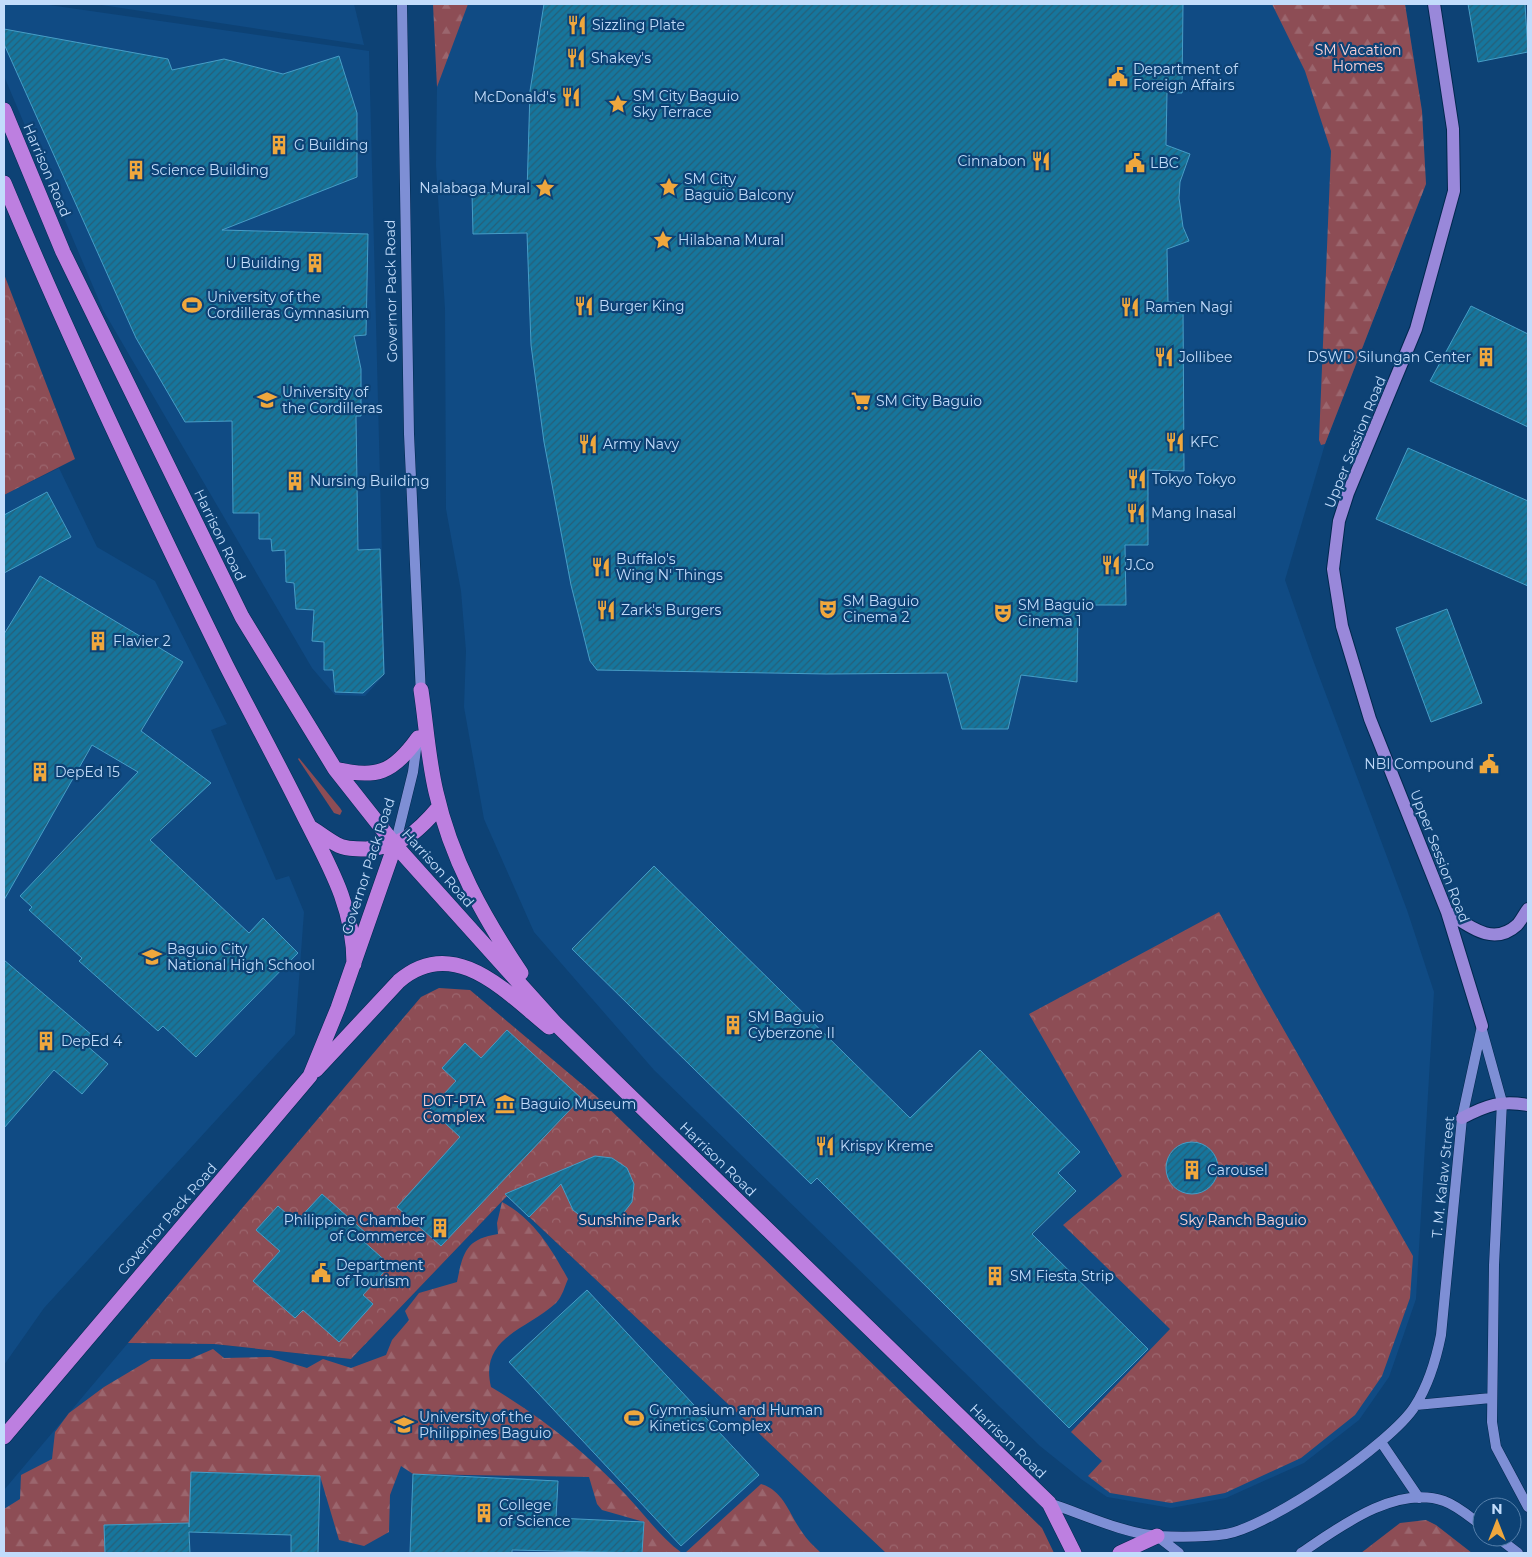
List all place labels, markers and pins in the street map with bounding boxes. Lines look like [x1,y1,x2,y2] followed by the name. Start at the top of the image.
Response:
[566,14,588,36] restaurant icon: Sizzling Plate
[592,16,685,34] place label: Sizzling Plate
[565,47,587,69] restaurant icon: Shakey's
[591,49,651,67] place label: Shakey's
[1133,60,1239,94] place label: Department of Foreign Affairs
[1107,66,1129,88] public building icon: Department of Foreign Affairs
[560,86,582,108] restaurant icon: McDonald's
[633,87,739,121] place label: SM City Baguio Sky Terrace
[474,88,556,106] place label: McDonald's
[607,93,629,115] place icon: SM City Baguio Sky Terrace
[268,134,290,156] building icon: G Building
[294,136,368,154] place label: G Building
[1030,150,1052,172] restaurant icon: Cinnabon
[957,152,1026,170] place label: Cinnabon
[1124,152,1146,174] public building icon: LBC
[1150,154,1179,172] place label: LBC
[125,159,147,181] building icon: Science Building
[151,161,269,179] place label: Science Building
[684,170,794,204] place label: SM City Baguio Balcony
[658,176,680,198] place icon: SM City Baguio Balcony
[534,177,556,199] place icon: Nalabaga Mural
[419,179,530,197] place label: Nalabaga Mural
[652,229,674,251] place icon: Hilabana Mural
[678,231,784,249] place label: Hilabana Mural
[304,252,326,274] building icon: U Building
[225,254,300,272] place label: U Building
[207,288,370,322] place label: University of the Cordilleras Gymnasium
[181,294,203,316] sports icon: University of the Cordilleras Gymnasium
[573,295,595,317] restaurant icon: Burger King
[1119,296,1141,318] restaurant icon: Ramen Nagi
[599,297,685,315] place label: Burger King
[1145,298,1233,316] place label: Ramen Nagi
[1153,346,1175,368] restaurant icon: Jollibee
[1475,346,1497,368] building icon: DSWD Silungan Center
[1178,348,1233,366] place label: Jollibee
[1307,348,1471,366] place label: DSWD Silungan Center
[282,383,383,417] place label: University of the Cordilleras
[256,389,278,411] school or university icon: University of the Cordilleras
[850,390,872,412] supermarket icon: SM City Baguio
[876,392,982,410] place label: SM City Baguio
[1164,431,1186,453] restaurant icon: KFC
[577,433,599,455] restaurant icon: Army Navy
[1190,433,1219,451] place label: KFC
[603,435,679,453] place label: Army Navy
[1126,468,1148,490] restaurant icon: Tokyo Tokyo
[284,470,306,492] building icon: Nursing Building
[1152,470,1236,488] place label: Tokyo Tokyo
[310,472,430,490] place label: Nursing Building
[1125,502,1147,524] restaurant icon: Mang Inasal
[1151,504,1236,522] place label: Mang Inasal
[616,550,723,584] place label: Buffalo's Wing N' Things
[1100,554,1122,576] restaurant icon: J.Co
[590,556,612,578] restaurant icon: Buffalo's Wing N' Things
[1125,556,1154,574] place label: J.Co
[843,592,919,626] place label: SM Baguio Cinema 2
[1018,596,1094,630] place label: SM Baguio Cinema 1
[817,598,839,620] theatre icon: SM Baguio Cinema 2
[595,599,617,621] restaurant icon: Zark's Burgers
[621,601,722,619] place label: Zark's Burgers
[992,602,1014,624] theatre icon: SM Baguio Cinema 1
[87,630,109,652] building icon: Flavier 2
[113,632,171,650] place label: Flavier 2
[1478,753,1500,775] public building icon: NBI Compound
[1364,755,1474,773] place label: NBI Compound
[29,761,51,783] building icon: DepEd 15
[55,763,120,781] place label: DepEd 15
[167,940,315,974] place label: Baguio City National High School
[141,946,163,968] school or university icon: Baguio City National High School
[748,1008,835,1042] place label: SM Baguio Cyberzone II
[722,1014,744,1036] building icon: SM Baguio Cyberzone II
[35,1030,57,1052] building icon: DepEd 4
[61,1032,123,1050] place label: DepEd 4
[494,1093,516,1115] museum icon: Baguio Museum
[520,1095,636,1113] place label: Baguio Museum
[814,1135,836,1157] restaurant icon: Krispy Kreme
[840,1137,933,1155] place label: Krispy Kreme
[1181,1159,1203,1181] building icon: Carousel
[1207,1161,1268,1179] place label: Carousel
[284,1211,425,1245] place label: Philippine Chamber of Commerce
[429,1217,451,1239] building icon: Philippine Chamber of Commerce
[336,1256,424,1290] place label: Department of Tourism
[310,1262,332,1284] public building icon: Department of Tourism
[984,1265,1006,1287] building icon: SM Fiesta Strip
[1010,1267,1114,1285] place label: SM Fiesta Strip
[649,1401,823,1435] place label: Gymnasium and Human Kinetics Complex
[623,1407,645,1429] sports icon: Gymnasium and Human Kinetics Complex
[419,1408,552,1442] place label: University of the Philippines Baguio
[393,1414,415,1436] school or university icon: University of the Philippines Baguio
[499,1496,570,1530] place label: College of Science
[473,1502,495,1524] building icon: College of Science

